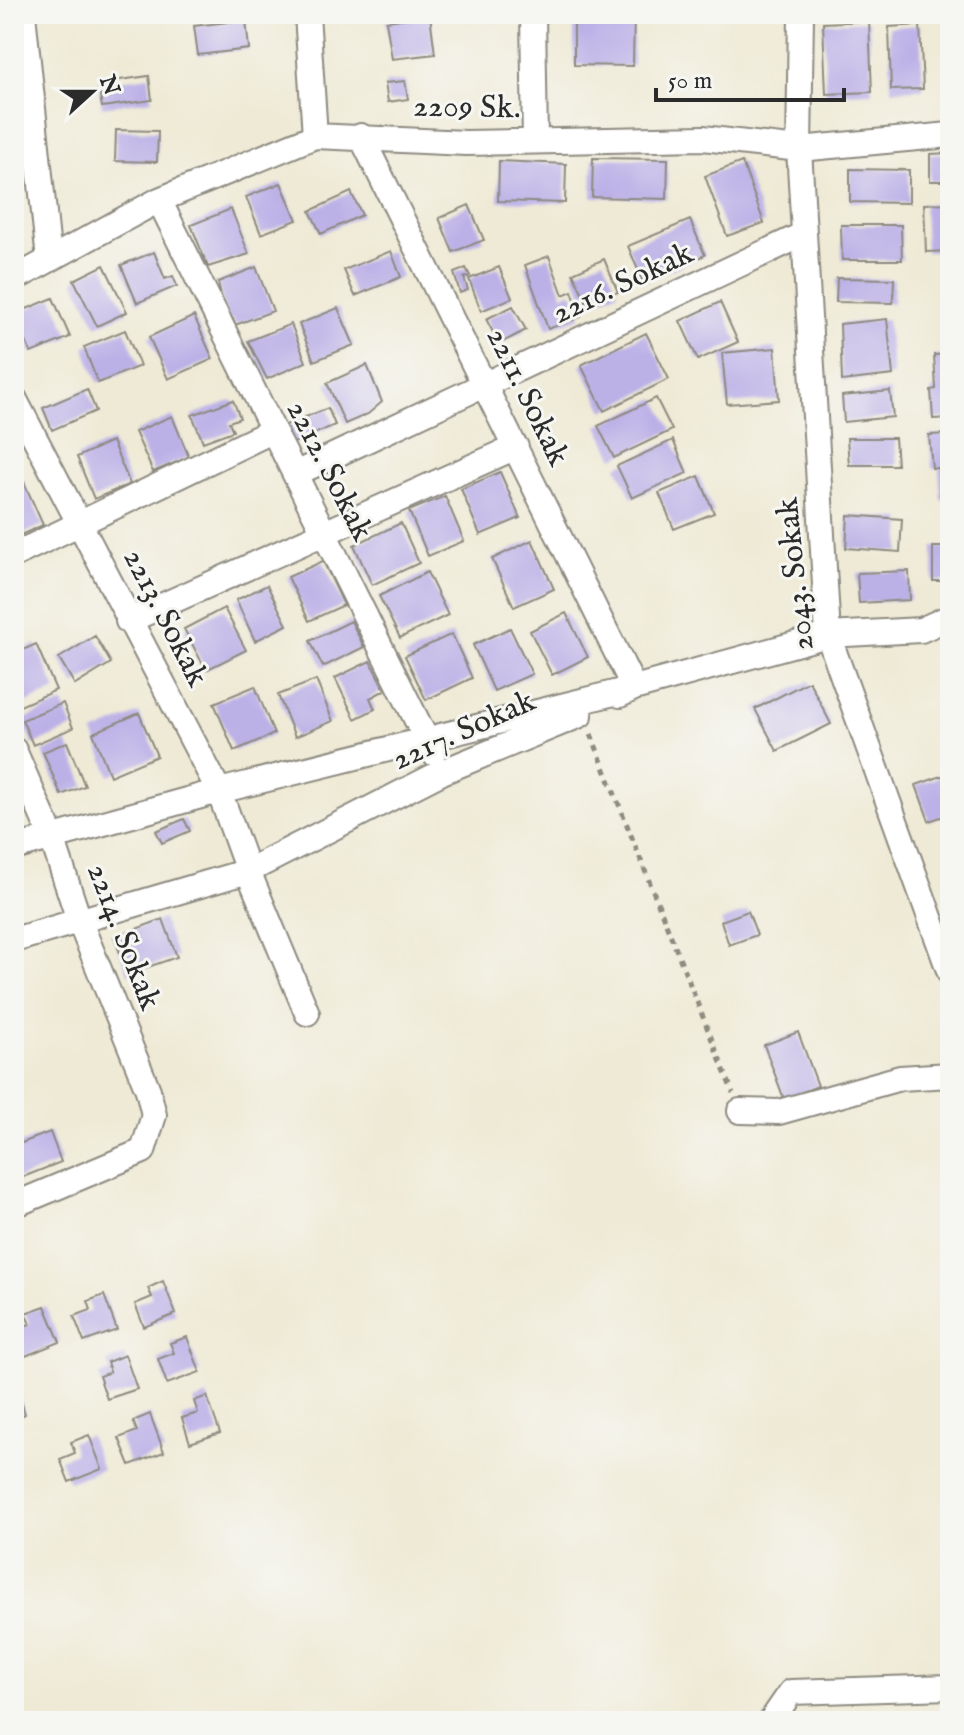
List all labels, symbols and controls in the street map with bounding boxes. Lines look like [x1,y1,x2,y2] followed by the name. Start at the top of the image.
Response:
[52,52,132,132] north arrow
[656,52,844,102] scale bar
[668,66,712,97] text: 50 m
[92,71,125,99] text: N
[413,87,521,129] street label: 2209 Sk.
[546,233,701,334] street label: 2216. Sokak
[476,321,579,474] street label: 2211. Sokak
[276,394,382,549] street label: 2212. Sokak
[767,495,824,653] street label: 2043. Sokak
[113,542,218,695] street label: 2213. Sokak
[386,681,543,781] street label: 2217. Sokak
[76,858,170,1017] street label: 2214. Sokak

